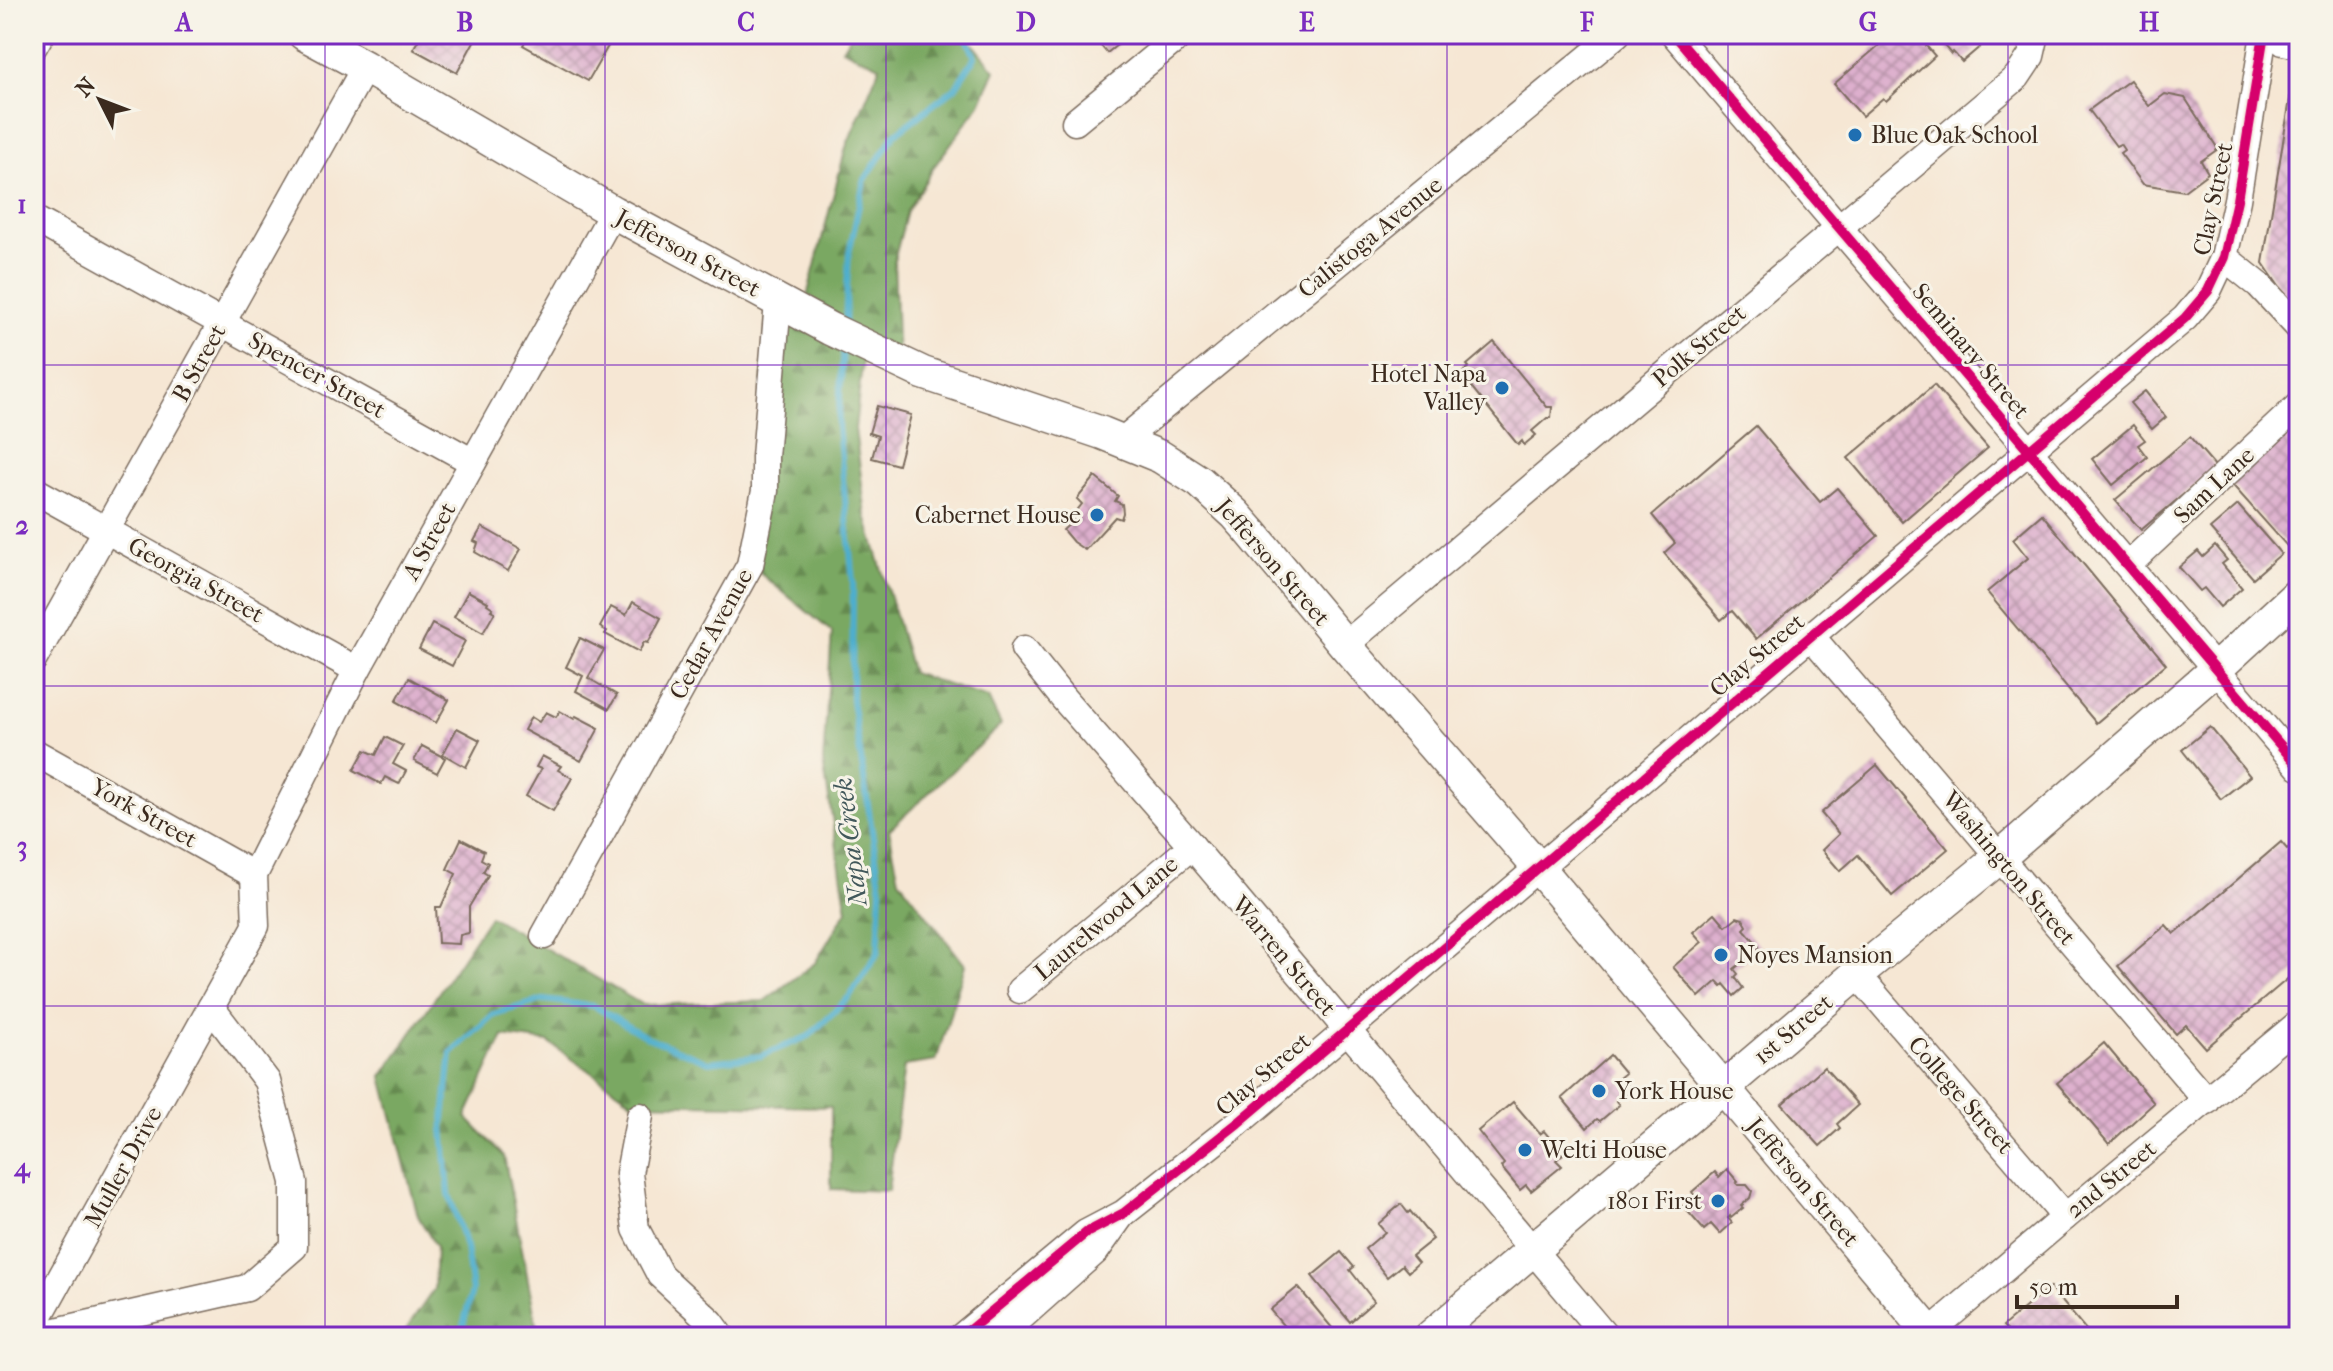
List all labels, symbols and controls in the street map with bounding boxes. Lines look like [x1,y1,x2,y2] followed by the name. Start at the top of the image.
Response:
[174,7,194,38] text: A
[457,7,474,38] text: B
[737,7,755,38] text: C
[1016,7,1036,38] text: D
[1299,7,1315,38] text: E
[1579,7,1594,38] text: F
[1859,7,1877,38] text: G
[2139,7,2160,38] text: H
[60,60,140,140] north arrow
[71,72,101,102] text: N
[1871,121,2039,149] place label: Blue Oak School
[1846,126,1864,144] marker: Blue Oak School
[2187,140,2239,258] street label: Clay Street
[1292,170,1448,304] street label: Calistoga Avenue
[17,189,27,220] text: 1
[609,202,766,303] street label: Jefferson Street
[1906,278,2036,425] street label: Seminary Street
[1647,299,1752,393] street label: Polk Street
[166,319,232,407] street label: B Street
[244,326,391,424] street label: Spencer Street
[1370,360,1487,416] place label: Hotel Napa Valley
[1493,379,1511,397] marker: Hotel Napa Valley
[2168,441,2260,529] street label: Sam Lane
[1209,491,1336,632] street label: Jefferson Street
[396,497,462,585] street label: A Street
[915,501,1081,529] place label: Cabernet House
[1088,506,1106,524] marker: Cabernet House
[15,510,29,541] text: 2
[123,531,269,629] street label: Georgia Street
[664,564,758,704] street label: Cedar Avenue
[1704,607,1810,703] street label: Clay Street
[85,772,202,854] street label: York Street
[827,776,874,909] water label: Napa Creek
[1936,785,2082,951] street label: Washington Street
[17,831,27,862] text: 3
[1029,850,1184,986] street label: Laurelwood Lane
[1225,890,1342,1022] street label: Warren Street
[1737,941,1893,969] place label: Noyes Mansion
[1712,946,1730,964] marker: Noyes Mansion
[1748,988,1839,1070] street label: 1st Street
[1210,1026,1316,1122] street label: Clay Street
[1902,1031,2020,1160] street label: College Street
[1614,1077,1734,1105] place label: York House
[1590,1082,1608,1100] marker: York House
[78,1101,168,1232] street label: Muller Drive
[1740,1110,1865,1253] street label: Jefferson Street
[2060,1134,2162,1224] street label: 2nd Street
[1540,1136,1667,1164] place label: Welti House
[1516,1141,1534,1159] marker: Welti House
[13,1152,31,1184] text: 4
[1607,1187,1702,1215] place label: 1801 First
[1709,1192,1727,1210] marker: 1801 First
[2017,1259,2177,1309] scale bar
[2029,1273,2078,1301] text: 50 m

